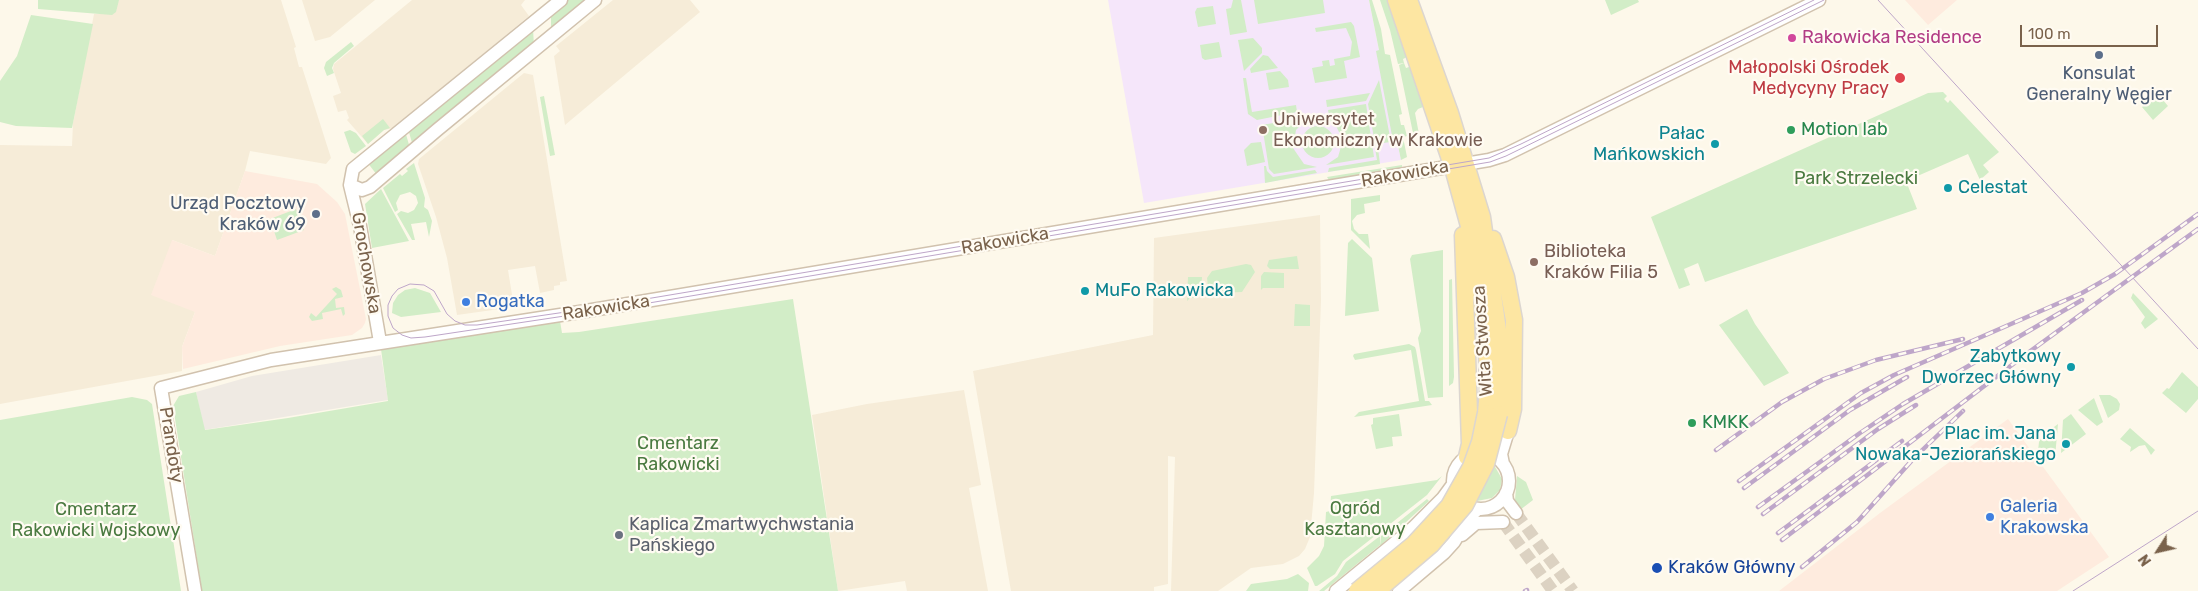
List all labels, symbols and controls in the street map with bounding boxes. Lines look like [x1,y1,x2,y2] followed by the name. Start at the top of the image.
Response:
[2023,15,2160,47] scale bar
[2028,25,2070,43] text: 100 m
[1802,27,1982,49] place label: Rakowicka Residence
[1786,32,1798,44] marker: Rakowicka Residence
[2093,49,2105,61] marker: Konsulat Generalny Węgier
[1728,57,1889,100] place label: Małopolski Ośrodek Medycyny Pracy
[2026,63,2172,106] place label: Konsulat Generalny Węgier
[1893,71,1907,85] marker: Małopolski Ośrodek Medycyny Pracy
[1273,109,1483,152] place label: Uniwersytet Ekonomiczny w Krakowie
[1801,119,1888,141] place label: Motion lab
[1593,123,1705,166] place label: Pałac Mańkowskich
[1257,124,1269,136] marker: Uniwersytet Ekonomiczny w Krakowie
[1785,124,1797,136] marker: Motion lab
[1709,138,1721,150] marker: Pałac Mańkowskich
[1360,156,1450,192] street label: Rakowicka
[1794,168,1918,190] park label: Park Strzelecki
[1958,177,2028,199] place label: Celestat
[1942,182,1954,194] marker: Celestat
[170,193,306,235] place label: Urząd Pocztowy Kraków 69
[310,208,322,220] marker: Urząd Pocztowy Kraków 69
[346,211,386,315] street label: Grochowska
[960,223,1050,259] street label: Rakowicka
[1544,241,1658,284] place label: Biblioteka Kraków Filia 5
[1528,256,1540,268] marker: Biblioteka Kraków Filia 5
[1095,280,1234,302] place label: MuFo Rakowicka
[1079,285,1091,297] marker: MuFo Rakowicka
[1468,285,1498,397] street label: Wita Stwosza
[561,290,651,326] street label: Rakowicka
[476,291,545,313] place label: Rogatka
[460,296,472,308] marker: Rogatka
[1921,346,2061,388] place label: Zabytkowy Dworzec Główny
[2065,361,2077,373] marker: Zabytkowy Dworzec Główny
[154,405,188,485] street label: Prandoty
[1702,412,1749,434] place label: KMKK
[1686,417,1698,429] marker: KMKK
[1855,423,2056,466] place label: Plac im. Jana Nowaka-Jeziorańskiego
[636,433,720,476] park label: Cmentarz Rakowicki
[2060,438,2072,450] marker: Plac im. Jana Nowaka-Jeziorańskiego
[2000,496,2089,538] place label: Galeria Krakowska
[1304,498,1406,540] park label: Ogród Kasztanowy
[12,499,180,542] park label: Cmentarz Rakowicki Wojskowy
[1984,511,1996,523] marker: Galeria Krakowska
[629,514,854,556] place label: Kaplica Zmartwychwstania Pańskiego
[2133,526,2183,576] north arrow
[613,529,625,541] marker: Kaplica Zmartwychwstania Pańskiego
[2135,551,2155,569] text: N
[1668,557,1796,579] place label: Kraków Główny
[1650,561,1664,575] marker: Kraków Główny

